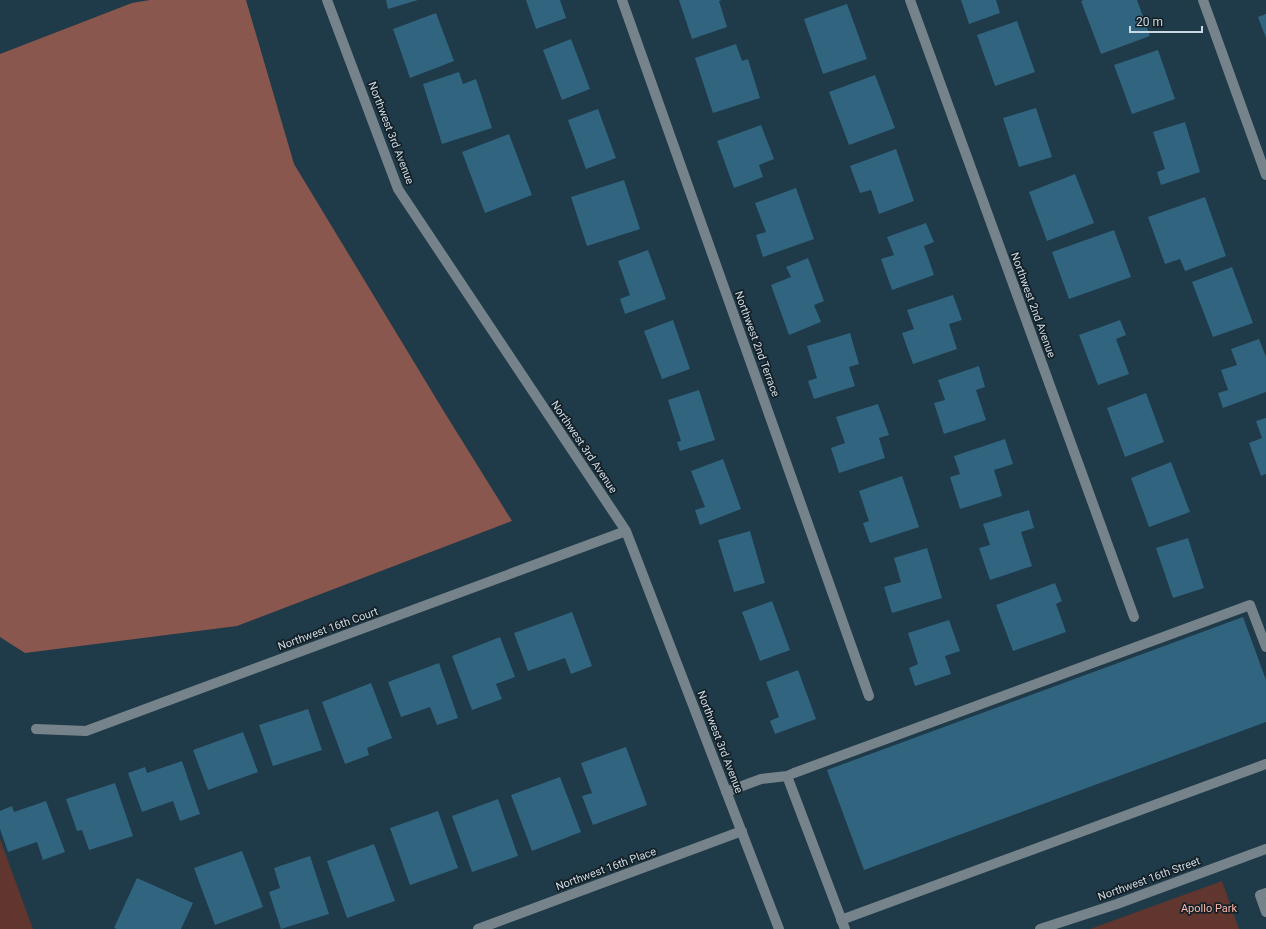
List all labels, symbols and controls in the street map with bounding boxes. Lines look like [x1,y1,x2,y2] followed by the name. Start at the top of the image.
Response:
[1130,8,1202,34] scale bar
[1136,15,1163,29] text: 20 m
[365,80,417,186] street label: Northwest 3rd Avenue
[1008,251,1058,360] street label: Northwest 2nd Avenue
[732,289,782,399] street label: Northwest 2nd Terrace
[548,398,620,496] street label: Northwest 3rd Avenue
[276,605,380,653] street label: Northwest 16th Court
[694,689,746,795] street label: Northwest 3rd Avenue
[554,845,658,893] street label: Northwest 16th Place
[1096,854,1202,904] street label: Northwest 16th Street
[1181,902,1237,915] park label: Apollo Park

